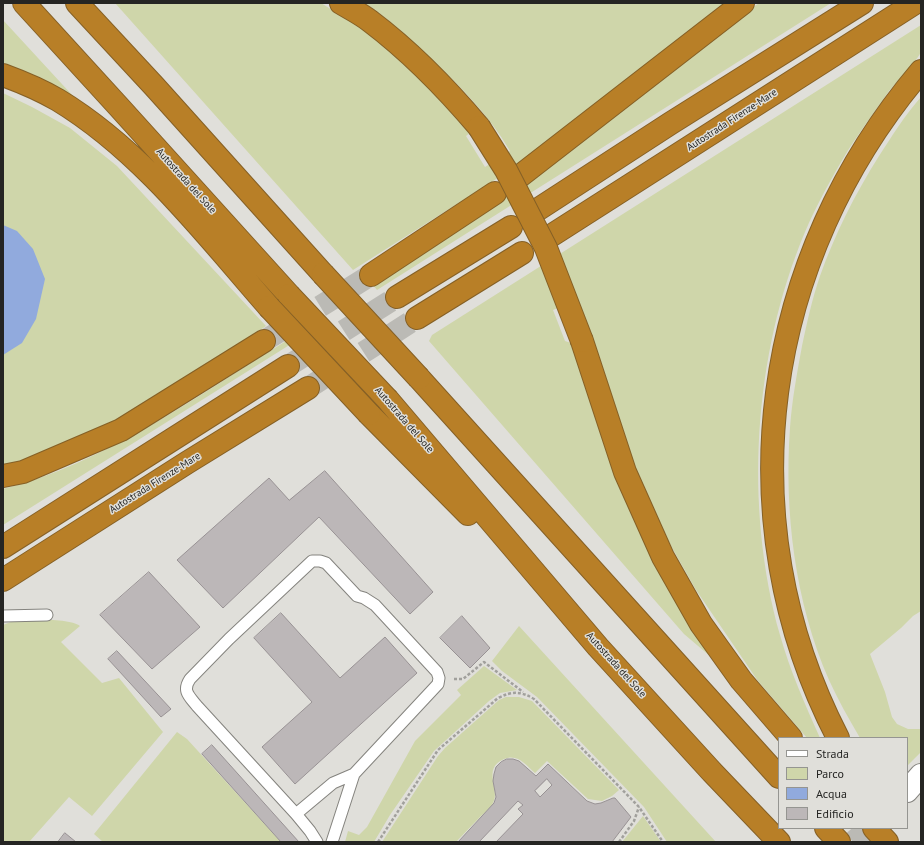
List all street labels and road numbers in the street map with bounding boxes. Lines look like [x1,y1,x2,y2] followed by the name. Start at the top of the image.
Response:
[685,86,779,154] street label: Autostrada Firenze-Mare
[154,146,218,216] street label: Autostrada del Sole
[372,385,436,455] street label: Autostrada del Sole
[107,450,203,516] street label: Autostrada Firenze-Mare
[584,630,648,700] street label: Autostrada del Sole

